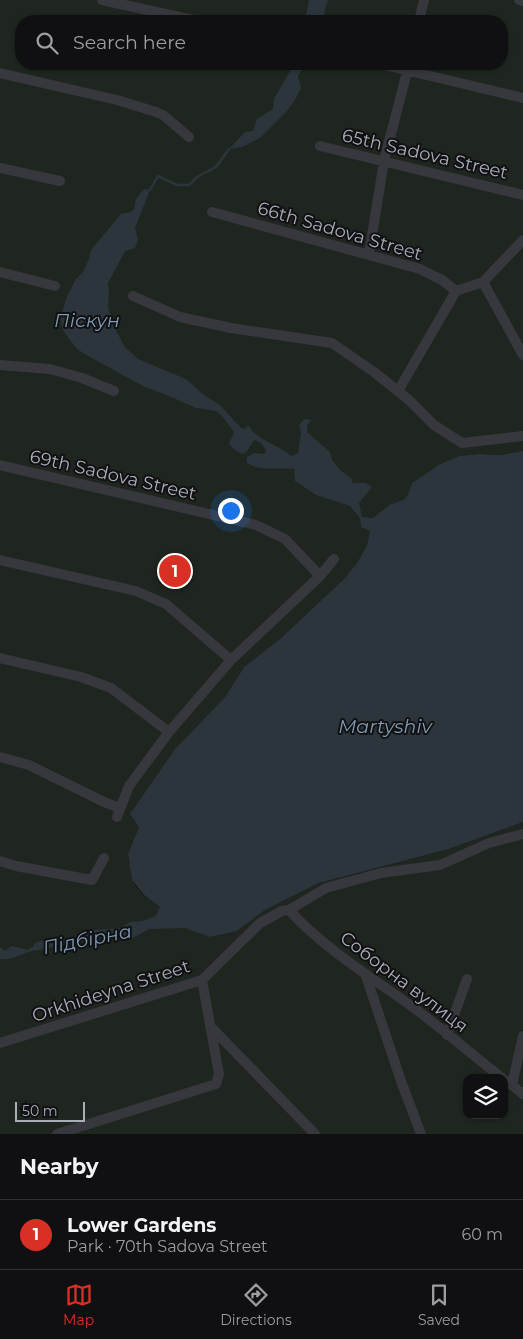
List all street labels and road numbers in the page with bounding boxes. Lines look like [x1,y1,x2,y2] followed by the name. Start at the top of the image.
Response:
[340,124,510,184] street label: 65th Sadova Street
[255,197,425,265] street label: 66th Sadova Street
[28,445,198,505] street label: 69th Sadova Street
[336,927,472,1037] street label: Соборна вулиця
[29,955,193,1027] street label: Orkhideyna Street

